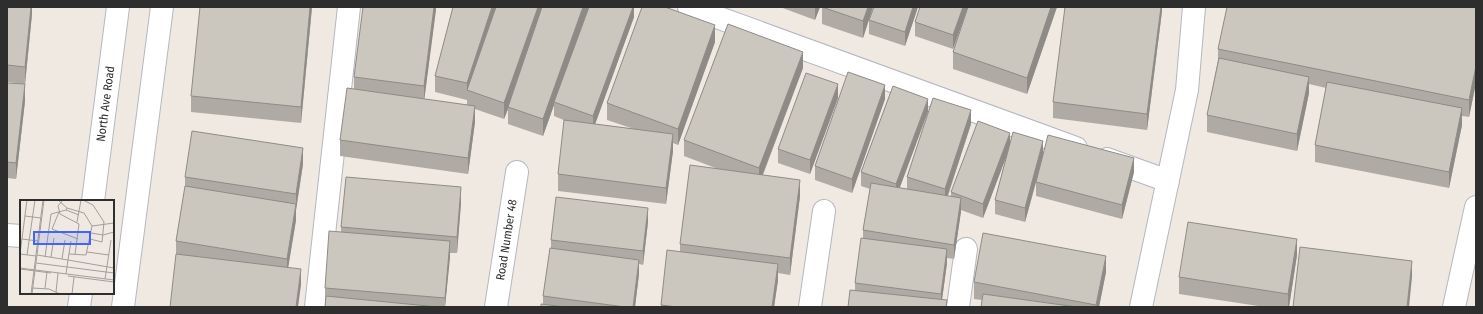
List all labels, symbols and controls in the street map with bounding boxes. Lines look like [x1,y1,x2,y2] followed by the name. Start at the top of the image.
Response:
[94,65,117,142] street label: North Ave Road
[493,198,520,281] street label: Road Number 48
[20,200,114,294] inset map

